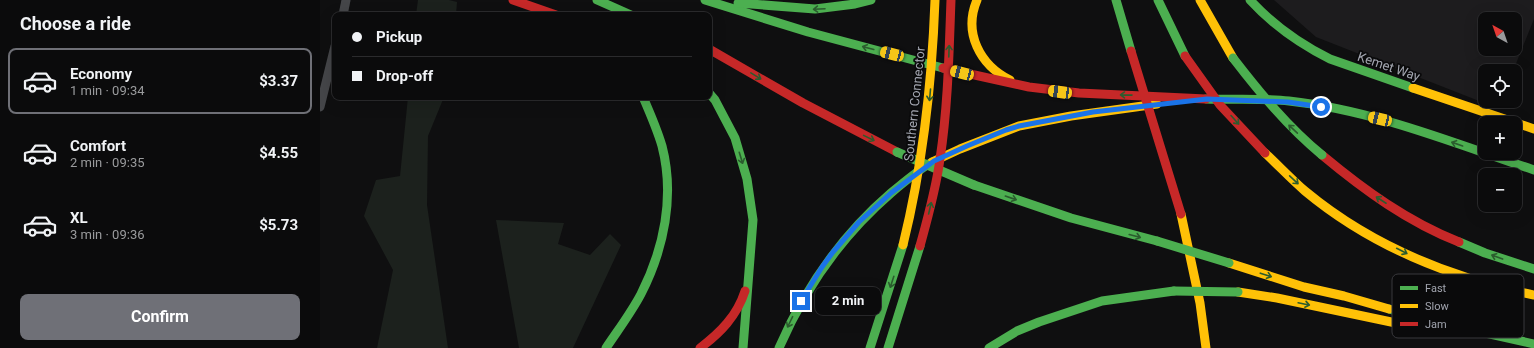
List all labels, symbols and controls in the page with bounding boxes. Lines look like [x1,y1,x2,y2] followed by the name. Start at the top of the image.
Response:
[813,5,826,12] one-way arrow
[1478,12,1522,56] north arrow
[1478,12,1522,212] map controls
[20,13,131,34] text: Choose a ride
[376,28,422,46] text: Pickup
[862,44,875,51] one-way arrow
[879,45,905,63] car
[901,45,928,162] street label: Southern Connector
[946,45,953,58] one-way arrow
[1356,49,1422,84] street label: Kemet Way
[22,63,58,99] icon: car
[949,64,975,82] car
[1478,64,1522,108] button: locate
[70,65,132,83] text: Economy
[376,67,433,85] text: Drop-off
[750,71,761,80] one-way arrow
[259,72,298,90] text: $3.37
[70,83,145,98] text: 1 min · 09:34
[1047,84,1073,100] car
[926,88,934,101] one-way arrow
[1120,91,1133,99] one-way arrow
[1312,98,1330,116] route start
[1367,110,1393,128] car
[1230,115,1239,126] one-way arrow
[1478,116,1522,160] button: +
[1288,125,1298,134] one-way arrow
[22,135,58,171] icon: car
[863,135,875,142] one-way arrow
[70,137,126,155] text: Comfort
[1451,140,1464,147] one-way arrow
[259,144,298,162] text: $4.55
[738,151,745,164] one-way arrow
[70,155,145,170] text: 2 min · 09:35
[1478,168,1522,212] button: −
[1289,175,1299,184] one-way arrow
[1004,195,1017,202] one-way arrow
[1375,196,1386,204] one-way arrow
[926,202,934,215] one-way arrow
[22,207,58,243] icon: car
[70,209,88,227] text: XL
[259,216,298,234] text: $5.73
[70,227,145,242] text: 3 min · 09:36
[1128,232,1141,240] one-way arrow
[1395,248,1407,255] one-way arrow
[1491,253,1503,261] one-way arrow
[1259,272,1272,279] one-way arrow
[1392,274,1524,338] legend
[887,276,895,288] one-way arrow
[1425,282,1447,295] text: Fast
[815,287,881,315] callout: 2 min
[792,292,810,310] route end
[832,293,864,308] text: 2 min
[20,294,300,340] button: Confirm
[1297,300,1310,308] one-way arrow
[1425,300,1449,313] text: Slow
[786,316,793,328] one-way arrow
[1425,318,1447,331] text: Jam

